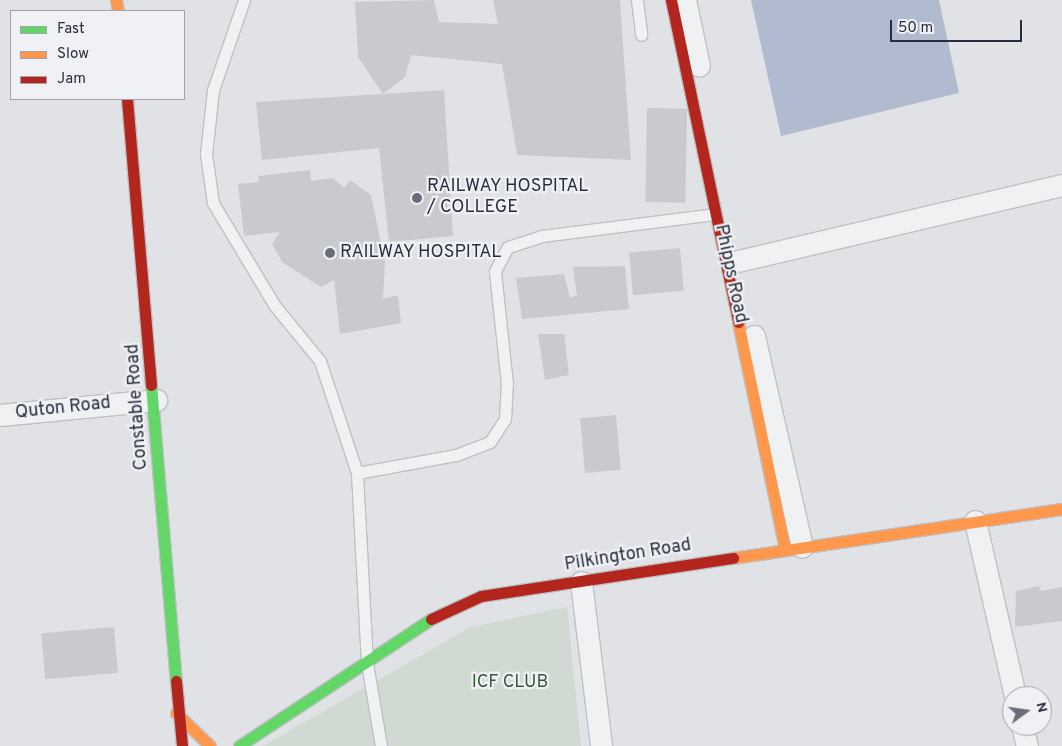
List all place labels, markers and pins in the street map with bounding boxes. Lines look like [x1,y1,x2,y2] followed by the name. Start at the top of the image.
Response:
[427,177,589,220] place label: RAILWAY HOSPITAL / COLLEGE
[411,192,423,204] marker: RAILWAY HOSPITAL / COLLEGE
[340,242,502,264] place label: RAILWAY HOSPITAL
[324,247,336,259] marker: RAILWAY HOSPITAL

